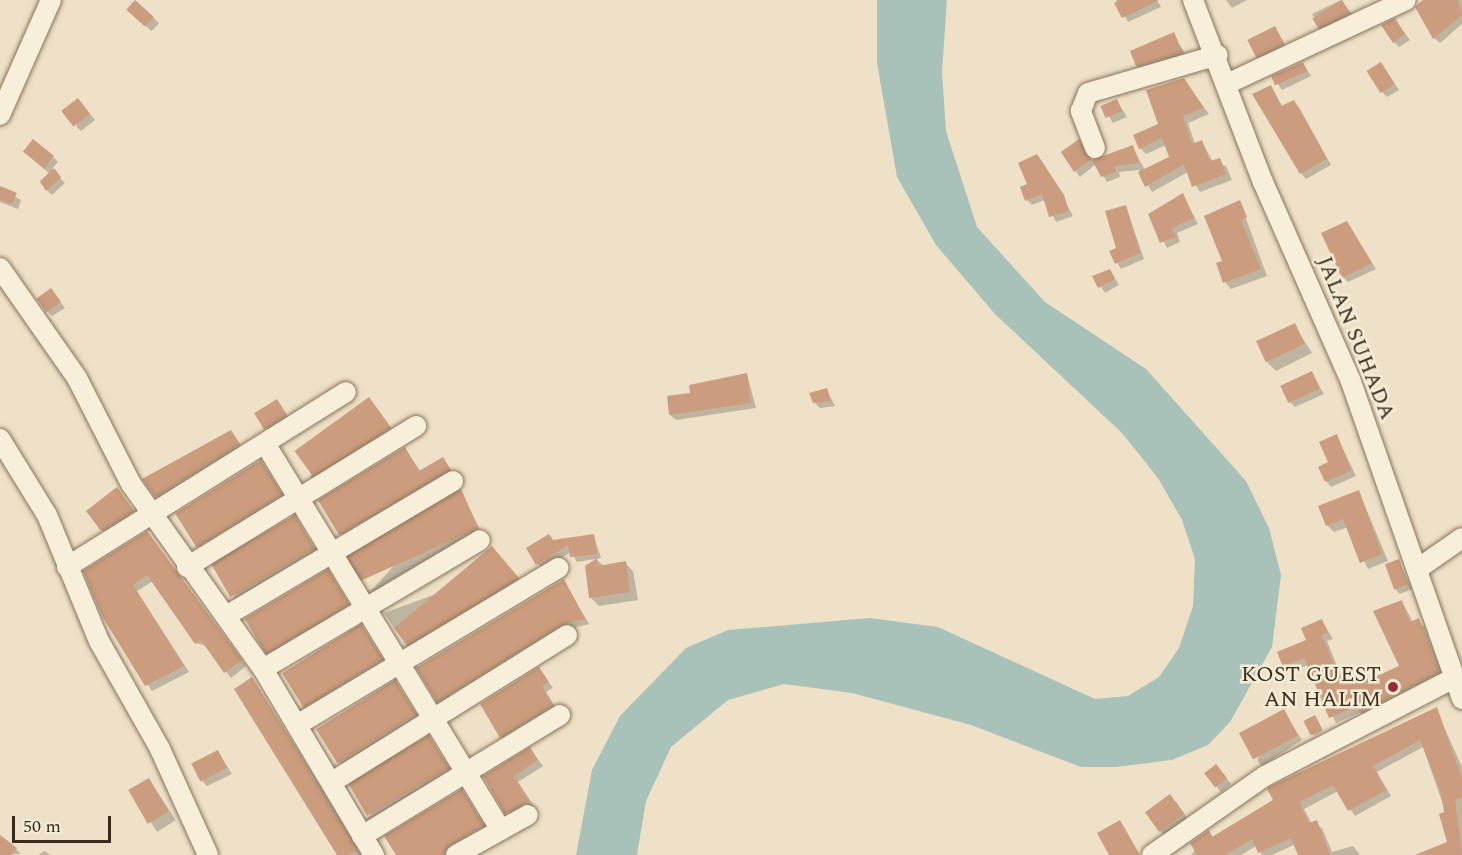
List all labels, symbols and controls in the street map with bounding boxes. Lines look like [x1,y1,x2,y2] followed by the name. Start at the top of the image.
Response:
[1311,252,1401,424] street label: JALAN SUHADA
[1241,661,1381,712] place label: KOST GUEST AN HALIM
[1386,680,1400,694] marker: KOST GUEST AN HALIM
[15,804,114,842] scale bar
[23,813,61,840] text: 50 m

